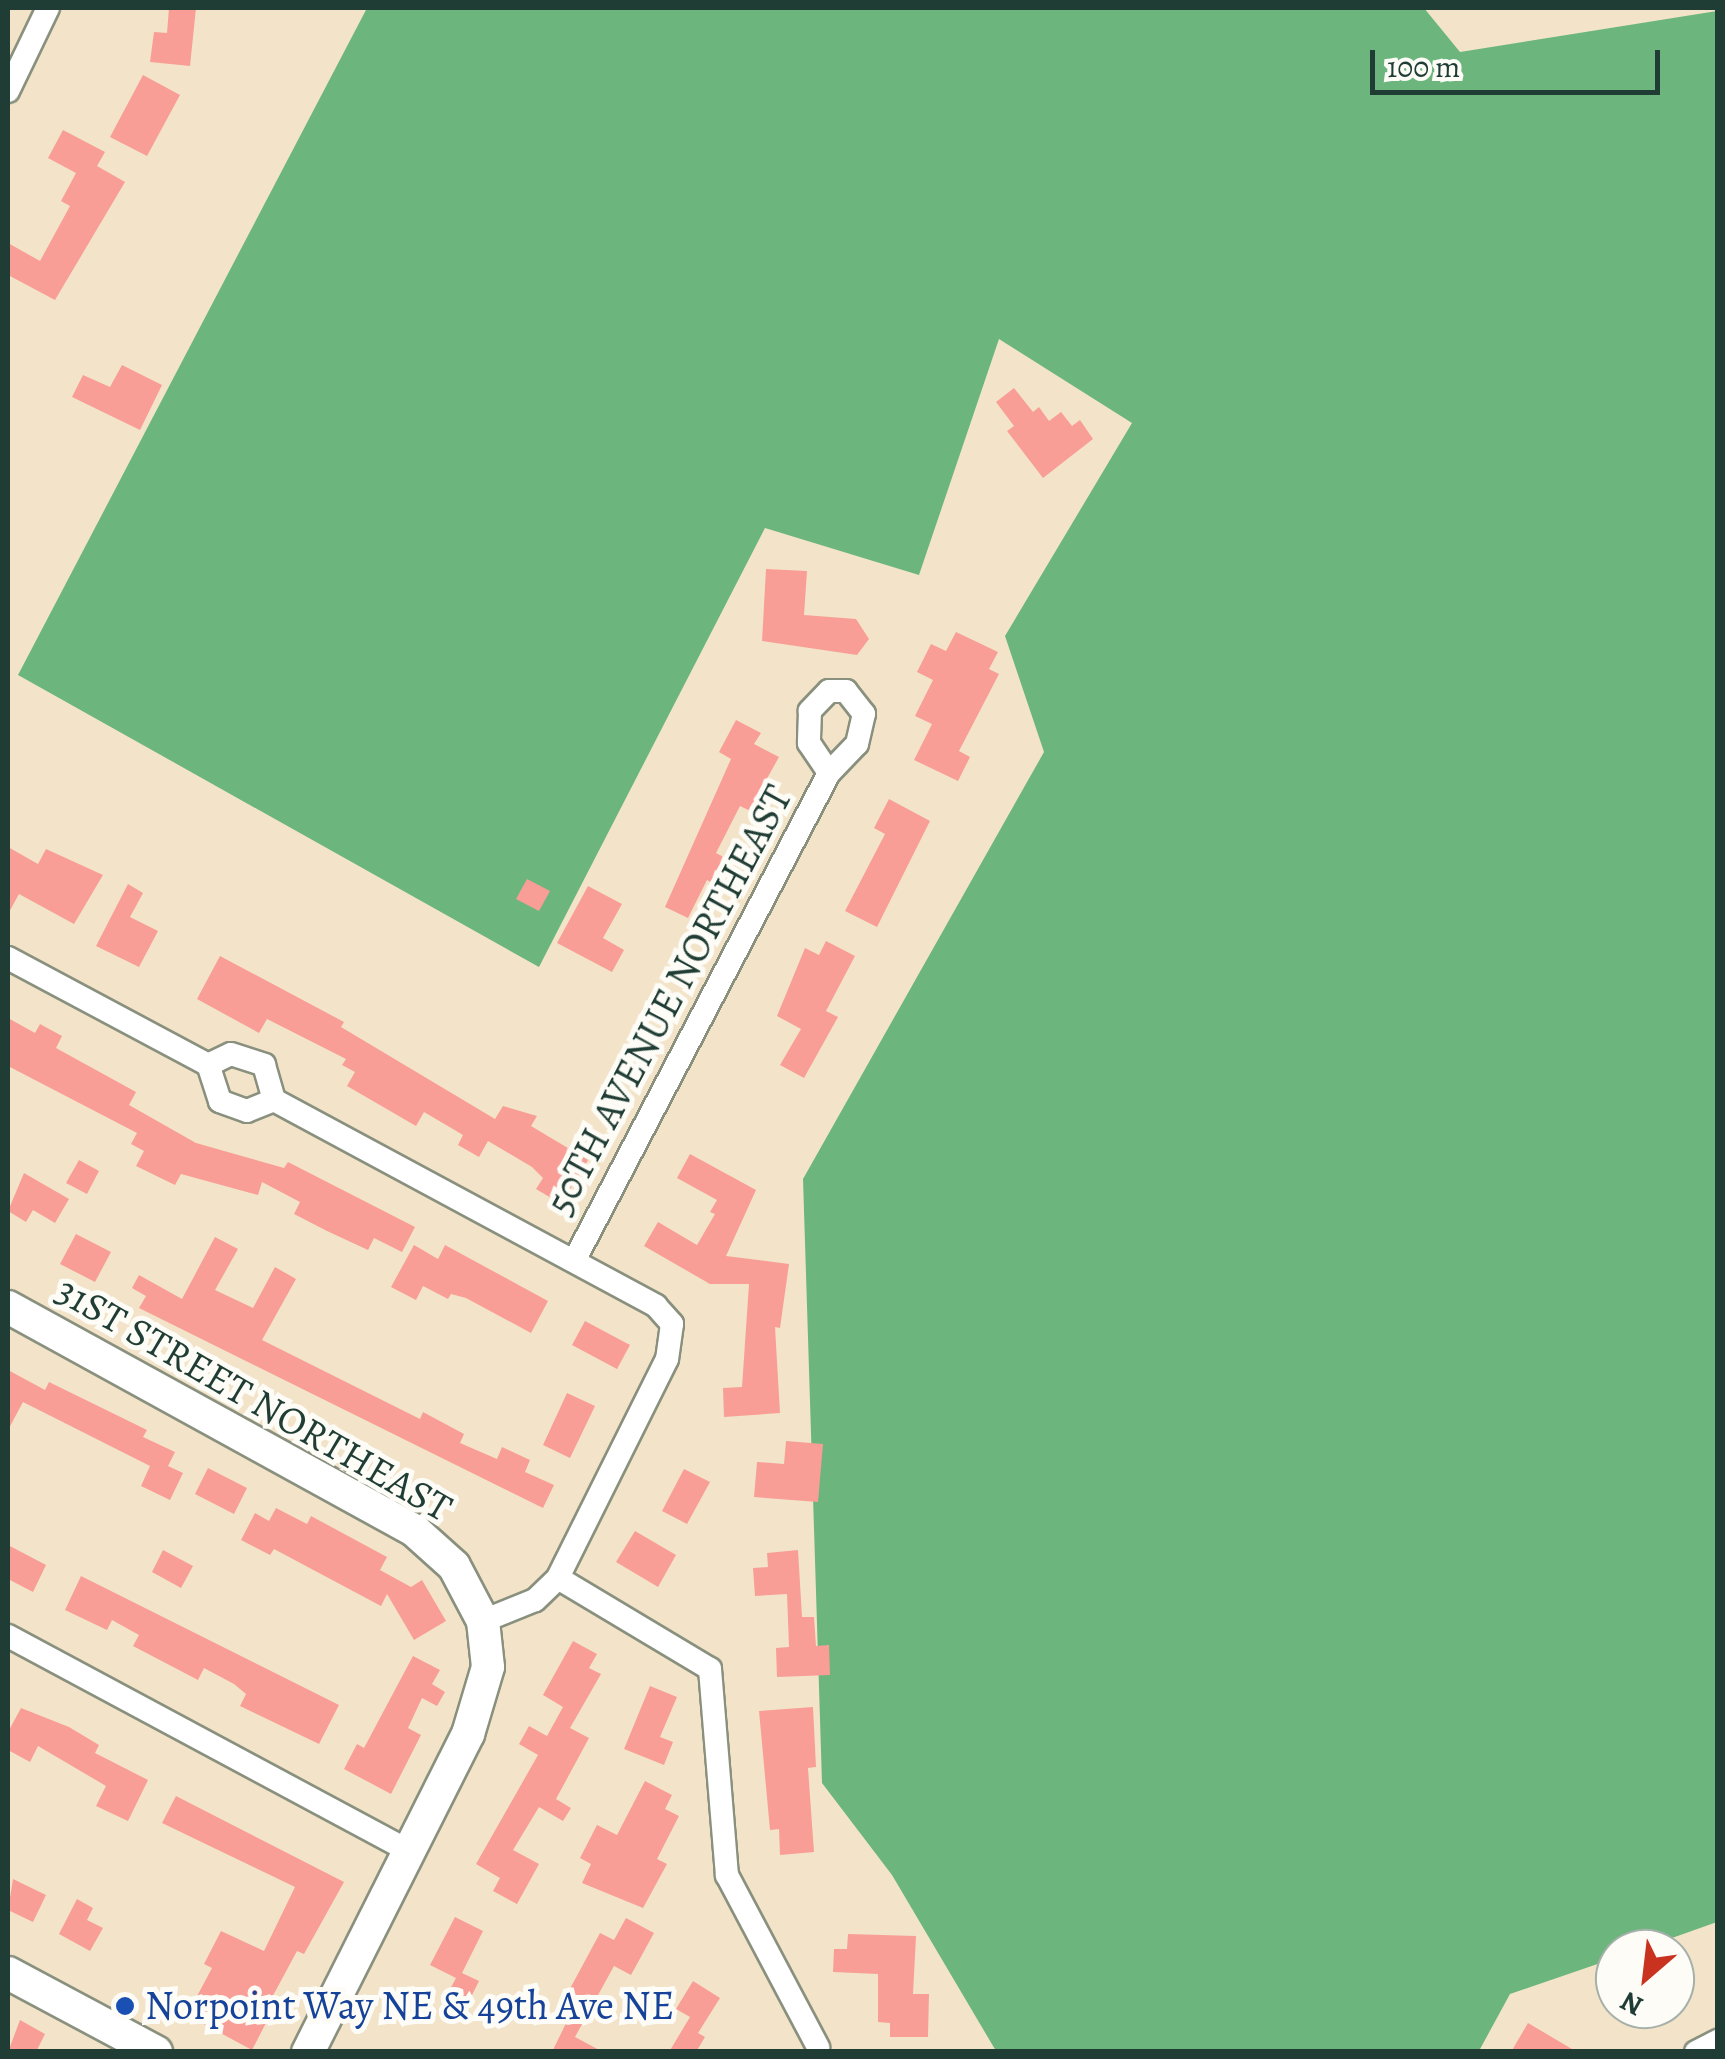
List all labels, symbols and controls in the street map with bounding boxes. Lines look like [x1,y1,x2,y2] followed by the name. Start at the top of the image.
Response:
[1375,30,1665,92] scale bar
[1387,47,1460,87] text: 100 m
[535,777,803,1223] street label: 50TH AVENUE NORTHEAST
[48,1266,460,1532] street label: 31ST STREET NORTHEAST
[1595,1929,1695,2029] north arrow
[145,1982,674,2030] place label: Norpoint Way NE & 49th Ave NE
[1614,1982,1650,2025] text: N
[114,1995,136,2017] marker: Norpoint Way NE & 49th Ave NE

